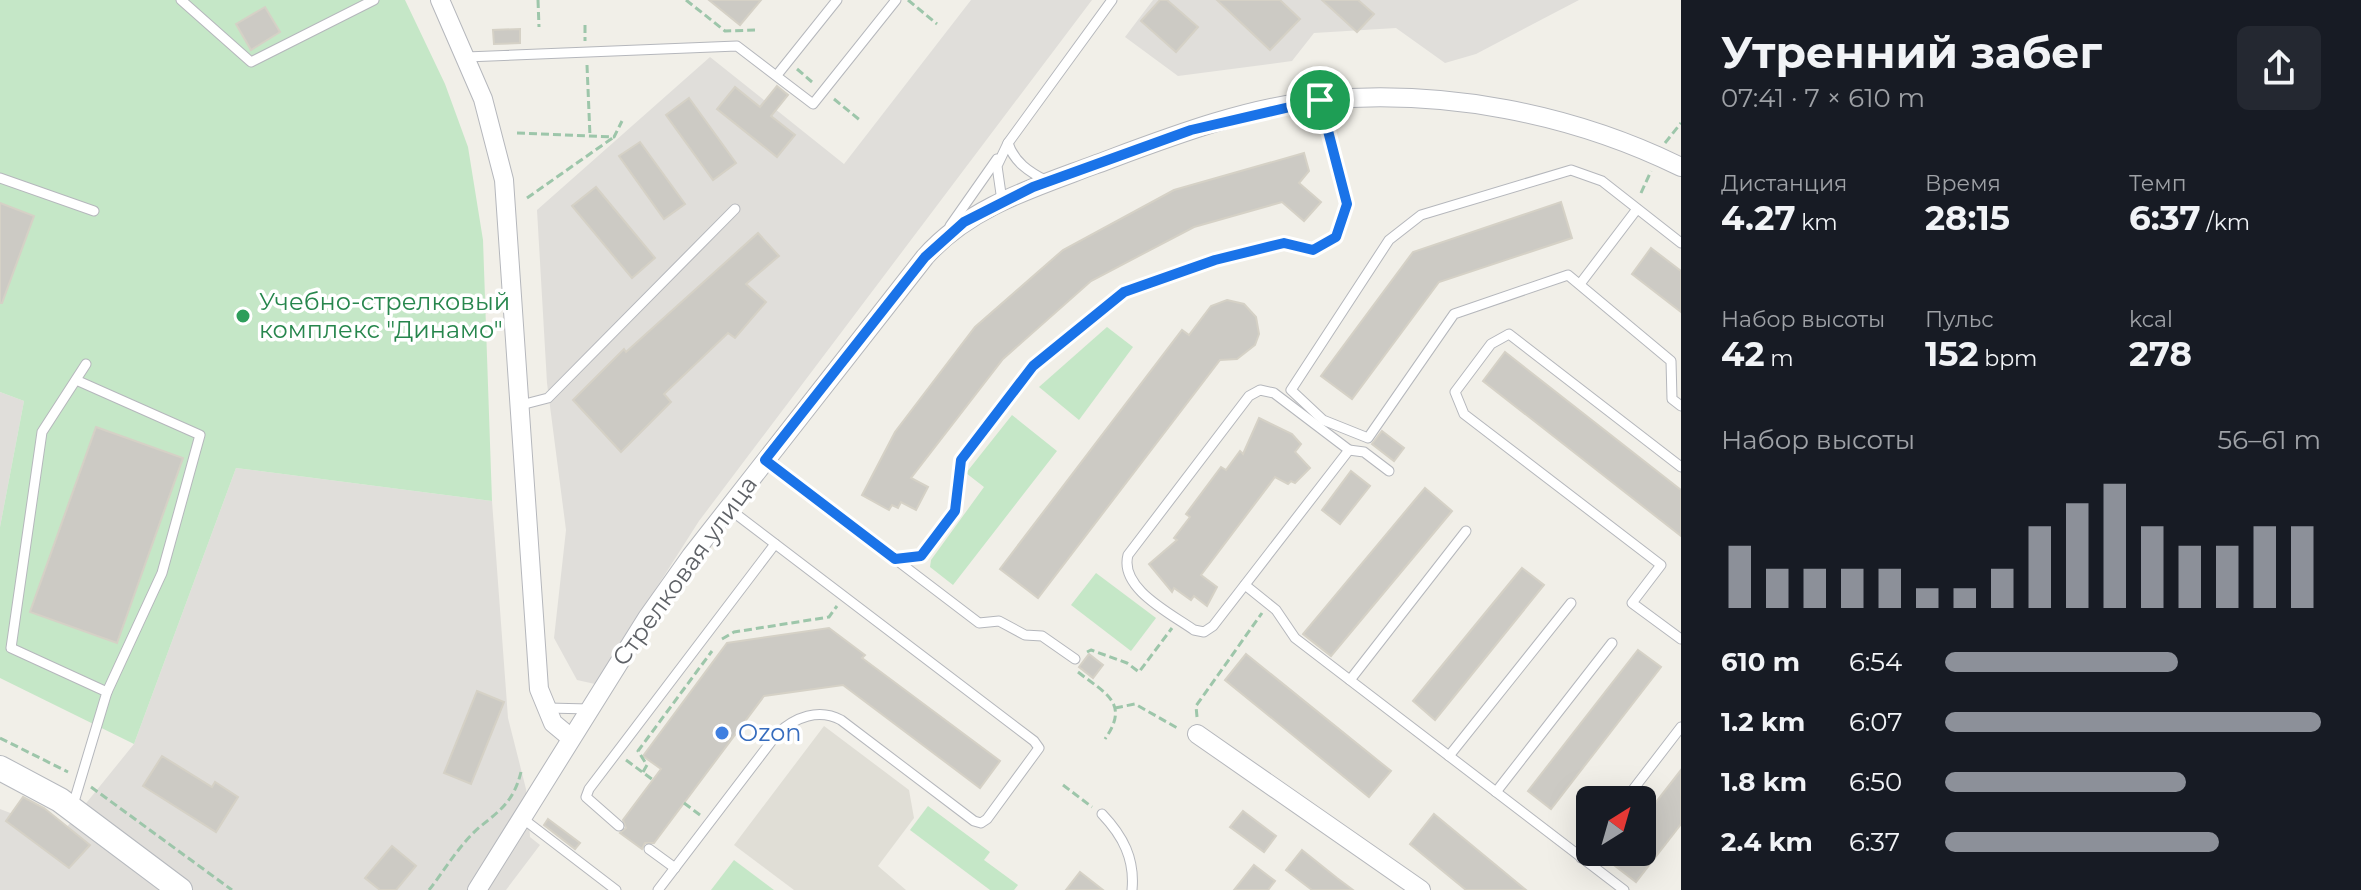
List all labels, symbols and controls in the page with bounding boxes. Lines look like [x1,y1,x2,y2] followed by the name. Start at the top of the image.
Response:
[1721,25,2102,79] text: Утренний забег
[2237,26,2321,110] button: share
[1286,66,1354,134] pin
[1298,78,1342,122] icon: arrive
[1721,82,1925,114] text: 07:41 · 7 × 610 m
[1721,170,1847,197] text: Дистанция
[1925,170,2001,197] text: Время
[2129,170,2187,197] text: Темп
[1721,197,1796,239] text: 4.27
[1925,197,2010,239] text: 28:15
[2129,197,2200,239] text: 6:37
[1796,209,1838,236] text: km
[2200,209,2250,236] text: /km
[259,287,510,344] place label: Учебно-стрелковый комплекс "Динамо"
[1721,306,1885,333] text: Набор высоты
[1925,306,1994,333] text: Пульс
[2129,306,2173,333] text: kcal
[234,307,252,325] marker: Учебно-стрелковый комплекс "Динамо"
[1721,333,1765,375] text: 42
[1925,333,1978,375] text: 152
[2129,333,2192,375] text: 278
[1765,345,1794,372] text: m
[1978,345,2037,372] text: bpm
[1721,424,1915,456] text: Набор высоты
[2218,424,2321,456] text: 56–61 m
[606,470,763,671] street label: Стрелковая улица
[1721,646,1800,678] text: 610 m
[1849,646,1902,678] text: 6:54
[1721,706,1805,738] text: 1.2 km
[1849,706,1903,738] text: 6:07
[738,718,801,747] place label: Ozon
[713,724,731,742] marker: Ozon
[1721,766,1807,798] text: 1.8 km
[1849,766,1902,798] text: 6:50
[1576,786,1656,866] north arrow
[1576,786,1656,866] map controls
[1721,826,1813,858] text: 2.4 km
[1849,826,1900,858] text: 6:37

